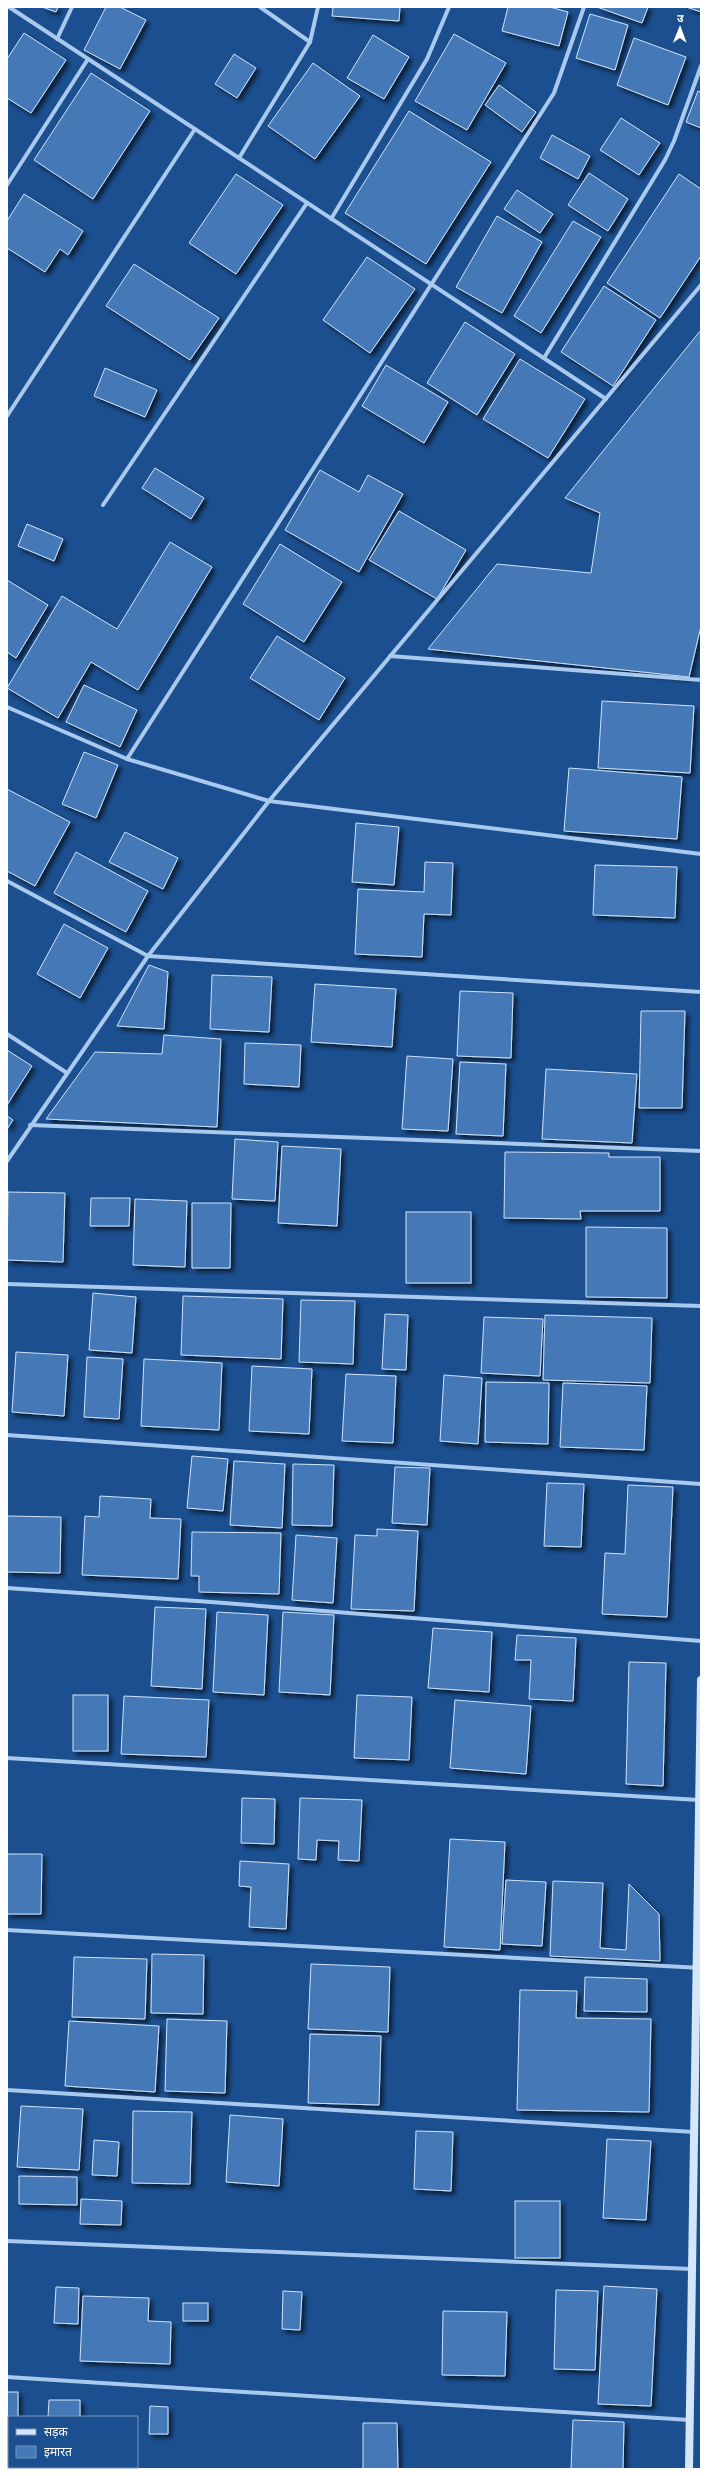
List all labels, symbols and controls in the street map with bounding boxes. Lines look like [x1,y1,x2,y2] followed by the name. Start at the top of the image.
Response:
[660,8,700,48] north arrow
[677,12,684,25] text: उ
[8,2416,138,2468] legend
[44,2425,69,2439] text: सड़क
[44,2445,73,2459] text: इमारत

